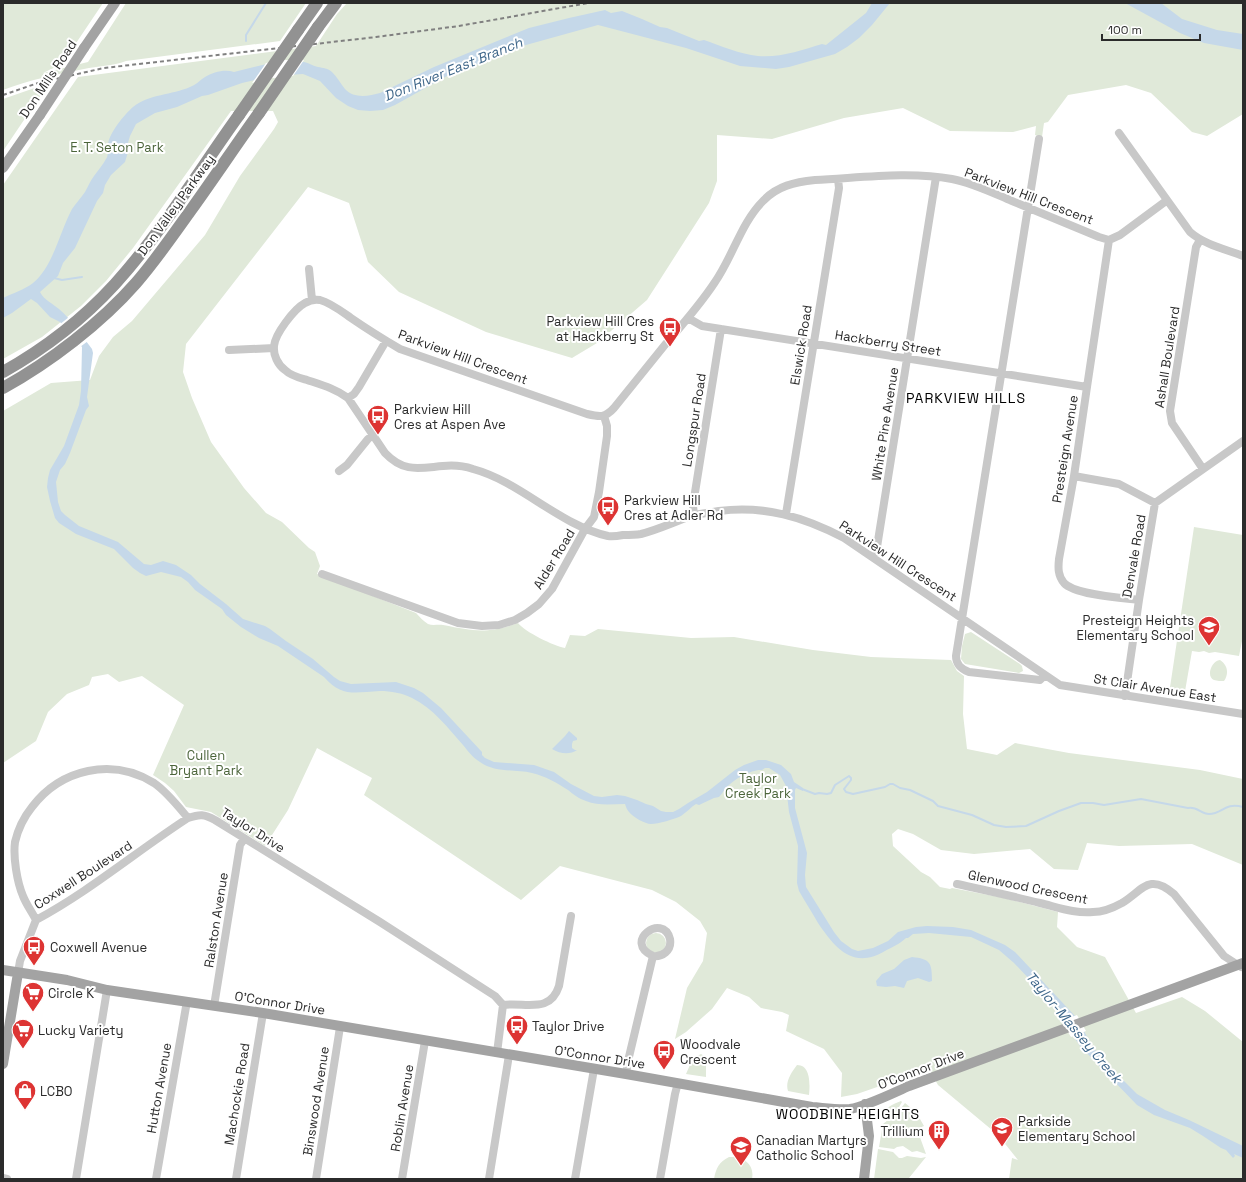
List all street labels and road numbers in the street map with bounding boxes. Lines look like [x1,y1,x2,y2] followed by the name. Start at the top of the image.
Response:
[16,37,80,121] street label: Don Mills Road
[134,151,218,259] street label: Don Valley Parkway
[962,164,1096,228] street label: Parkview Hill Crescent
[786,304,816,386] street label: Elswick Road
[1151,305,1183,409] street label: Ashall Boulevard
[396,326,530,388] street label: Parkview Hill Crescent
[834,326,942,360] street label: Hackberry Street
[868,366,902,482] street label: White Pine Avenue
[678,372,710,468] street label: Longspur Road
[1048,394,1082,504] street label: Presteign Avenue
[1118,513,1150,599] street label: Denvale Road
[836,517,960,605] street label: Parkview Hill Crescent
[529,526,579,592] street label: Alder Road
[1092,670,1218,706] street label: St Clair Avenue East
[218,804,288,856] street label: Taylor Drive
[31,837,135,913] street label: Coxwell Boulevard
[966,866,1090,908] street label: Glenwood Crescent
[200,871,232,969] street label: Ralston Avenue
[233,987,327,1019] street label: O'Connor Drive
[143,1041,175,1135] street label: Hutton Avenue
[553,1041,647,1073] street label: O'Connor Drive
[221,1042,253,1146] street label: Machockie Road
[299,1045,333,1157] street label: Binswood Avenue
[875,1045,967,1093] street label: O'Connor Drive
[387,1063,417,1153] street label: Roblin Avenue

